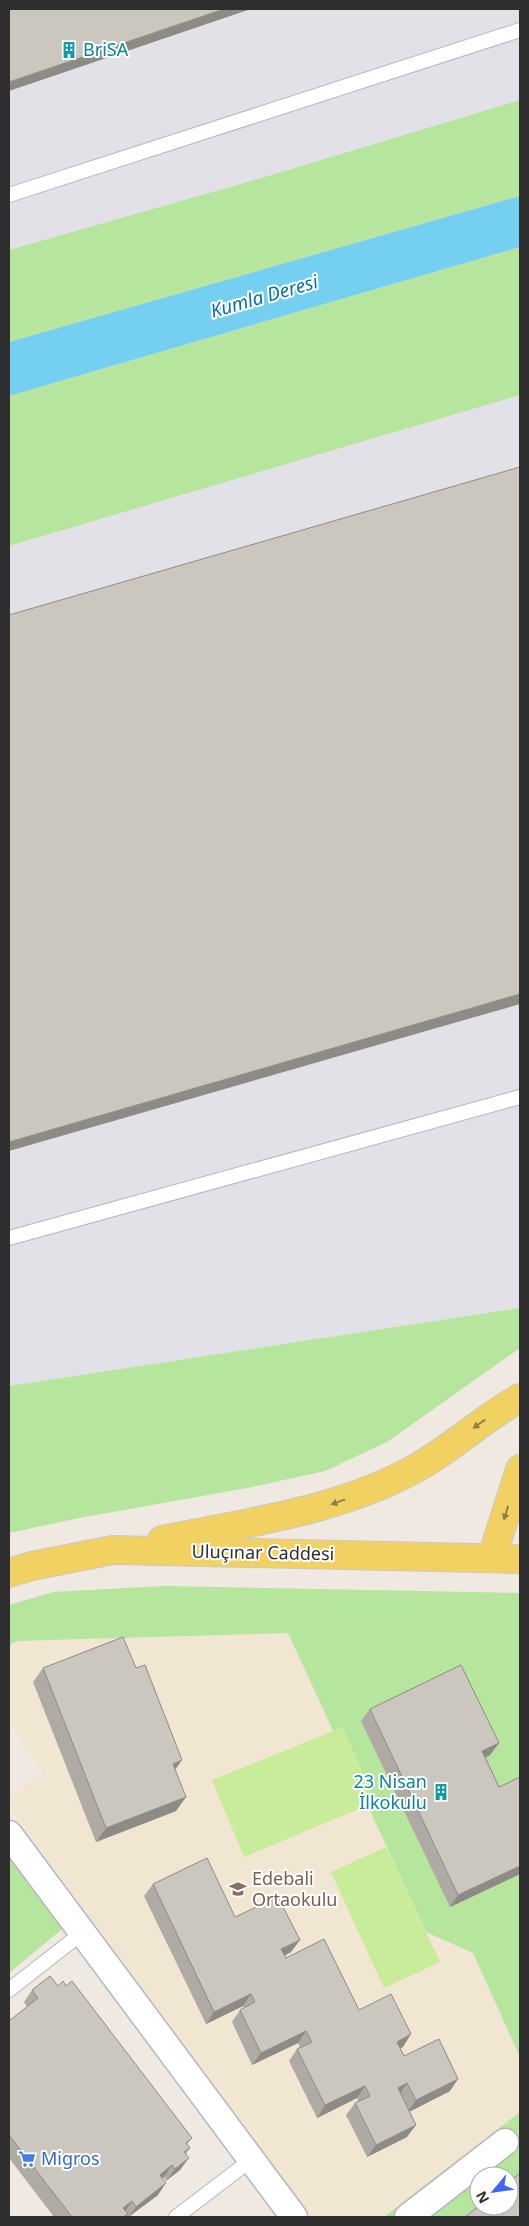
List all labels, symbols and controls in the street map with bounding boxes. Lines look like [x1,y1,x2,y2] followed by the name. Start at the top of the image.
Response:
[83,37,129,61] place label: BriSA
[59,40,79,60] building icon: BriSA
[207,268,322,324] water label: Kumla Deresi
[473,1418,486,1429] one-way arrow
[330,1498,345,1506] one-way arrow
[501,1505,509,1520] one-way arrow
[192,1539,335,1565] street label: Uluçınar Caddesi
[354,1769,427,1814] place label: 23 Nisan İlkokulu
[431,1782,451,1802] building icon: 23 Nisan İlkokulu
[252,1866,337,1911] place label: Edebali Ortaokulu
[228,1879,248,1899] school or university icon: Edebali Ortaokulu
[41,2146,100,2170] place label: Migros
[17,2149,37,2169] supermarket icon: Migros
[469,2166,519,2216] north arrow
[471,2188,493,2207] text: N

